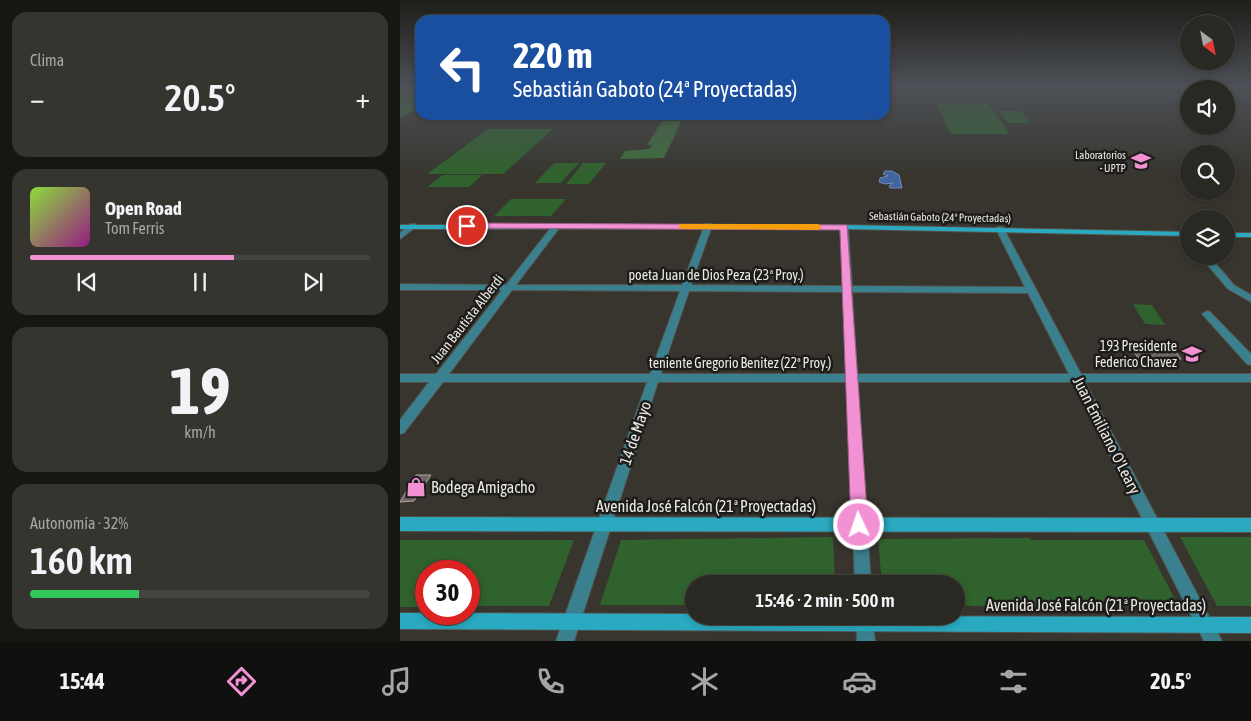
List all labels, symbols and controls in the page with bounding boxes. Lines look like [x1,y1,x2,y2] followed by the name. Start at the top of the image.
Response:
[1180,15,1235,70] north arrow
[1180,15,1235,265] map controls
[430,35,495,100] icon: left
[513,35,592,75] text: 220 m
[30,51,64,69] text: Clima
[165,76,235,119] text: 20.5°
[513,76,797,102] text: Sebastián Gaboto (24ª Proyectadas)
[1180,80,1235,135] button: sound
[30,82,45,114] text: −
[355,82,370,114] text: +
[1180,145,1235,200] button: search
[1075,149,1126,174] place label: Laboratorios - UPTP
[1130,150,1152,172] school or university icon: Laboratorios - UPTP
[105,197,182,219] text: Open Road
[446,205,488,247] pin
[869,210,1011,224] street label: Sebastián Gaboto (24ª Proyectadas)
[1180,210,1235,265] button: layers
[453,212,481,240] icon: arrive
[105,219,164,237] text: Tom Ferris
[628,267,804,283] street label: poeta Juan de Dios Peza (23ª Proy.)
[73,268,101,296] icon: previous
[186,268,214,296] icon: pause
[299,268,327,296] icon: next
[427,271,507,367] street label: Juan Bautista Alberdi
[1095,338,1177,370] place label: 193 Presidente Federico Chavez
[1181,343,1203,365] school or university icon: 193 Presidente Federico Chavez
[169,353,231,428] text: 19
[649,355,831,371] street label: teniente Gregorio Benitez (22ª Proy.)
[1069,373,1145,497] street label: Juan Emiliano O'Leary
[616,399,655,468] street label: 14 de Mayo
[184,423,216,441] text: km/h
[405,476,427,498] shop icon: Bodega Amigacho
[431,478,535,497] place label: Bodega Amigacho
[596,497,816,516] street label: Avenida José Falcón (21ª Proyectadas)
[832,498,884,550] position arrow
[30,514,128,532] text: Autonomía · 32%
[30,539,133,582] text: 160 km
[415,560,480,625] speed limit sign: 30
[755,589,895,611] text: 15:46 · 2 min · 500 m
[986,596,1206,615] street label: Avenida José Falcón (21ª Proyectadas)
[224,664,259,699] icon: directions
[379,664,414,699] icon: music
[533,664,568,699] icon: phone
[687,664,722,699] icon: climate
[842,664,877,699] icon: car
[996,664,1031,699] icon: filters
[60,668,105,694] text: 15:44
[1150,668,1191,694] text: 20.5°

